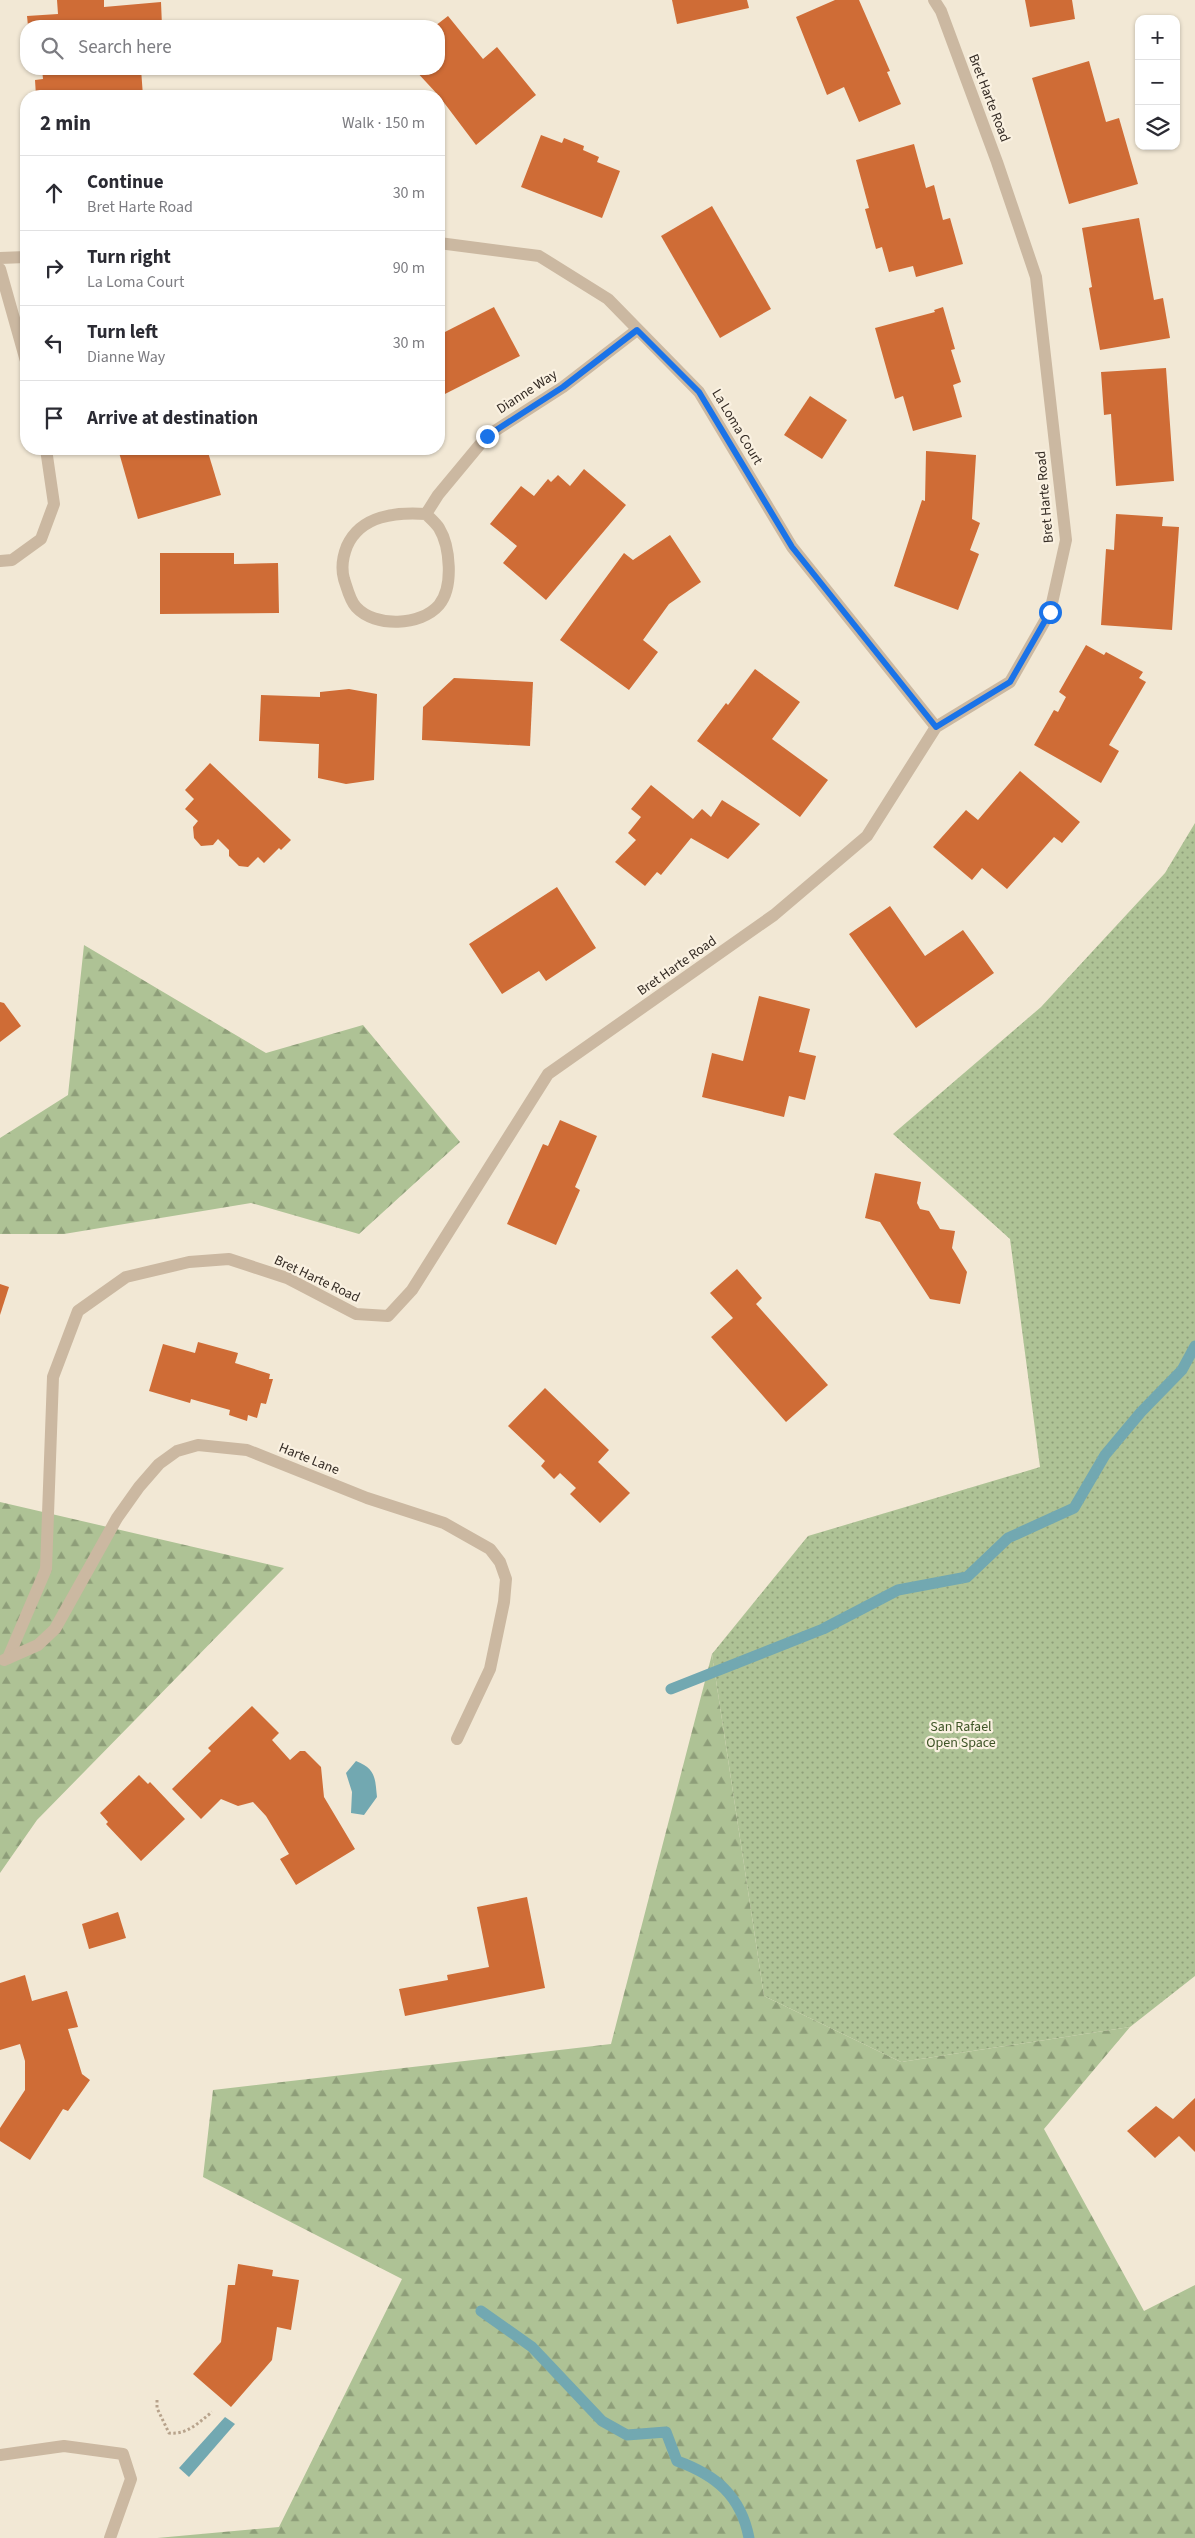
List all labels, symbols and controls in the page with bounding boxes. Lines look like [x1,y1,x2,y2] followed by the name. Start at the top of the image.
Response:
[1135,15,1180,150] map controls
[1135,15,1180,60] button: +
[20,20,445,75] search box
[38,34,66,62] icon: search
[78,34,172,61] text: Search here
[963,51,1015,145] street label: Bret Harte Road
[1135,60,1180,105] button: −
[1135,105,1180,150] button: layers
[40,108,91,138] text: 2 min
[342,112,425,134] text: Walk · 150 m
[87,169,164,196] text: Continue
[40,179,68,207] icon: ahead
[393,182,425,204] text: 30 m
[87,196,193,218] text: Bret Harte Road
[87,244,171,271] text: Turn right
[40,254,68,282] icon: right
[393,257,425,279] text: 90 m
[87,271,184,293] text: La Loma Court
[87,319,158,346] text: Turn left
[40,329,68,357] icon: left
[393,332,425,354] text: 30 m
[87,346,165,368] text: Dianne Way
[493,365,562,419] street label: Dianne Way
[707,385,768,469] street label: La Loma Court
[40,404,68,432] icon: arrive
[87,405,258,432] text: Arrive at destination
[476,425,499,448] route end
[1031,450,1059,544] street label: Bret Harte Road
[1039,601,1062,624] route start
[633,931,721,1001] street label: Bret Harte Road
[271,1250,363,1308] street label: Bret Harte Road
[276,1438,342,1480] street label: Harte Lane
[926,1717,996,1753] park label: San Rafael Open Space

